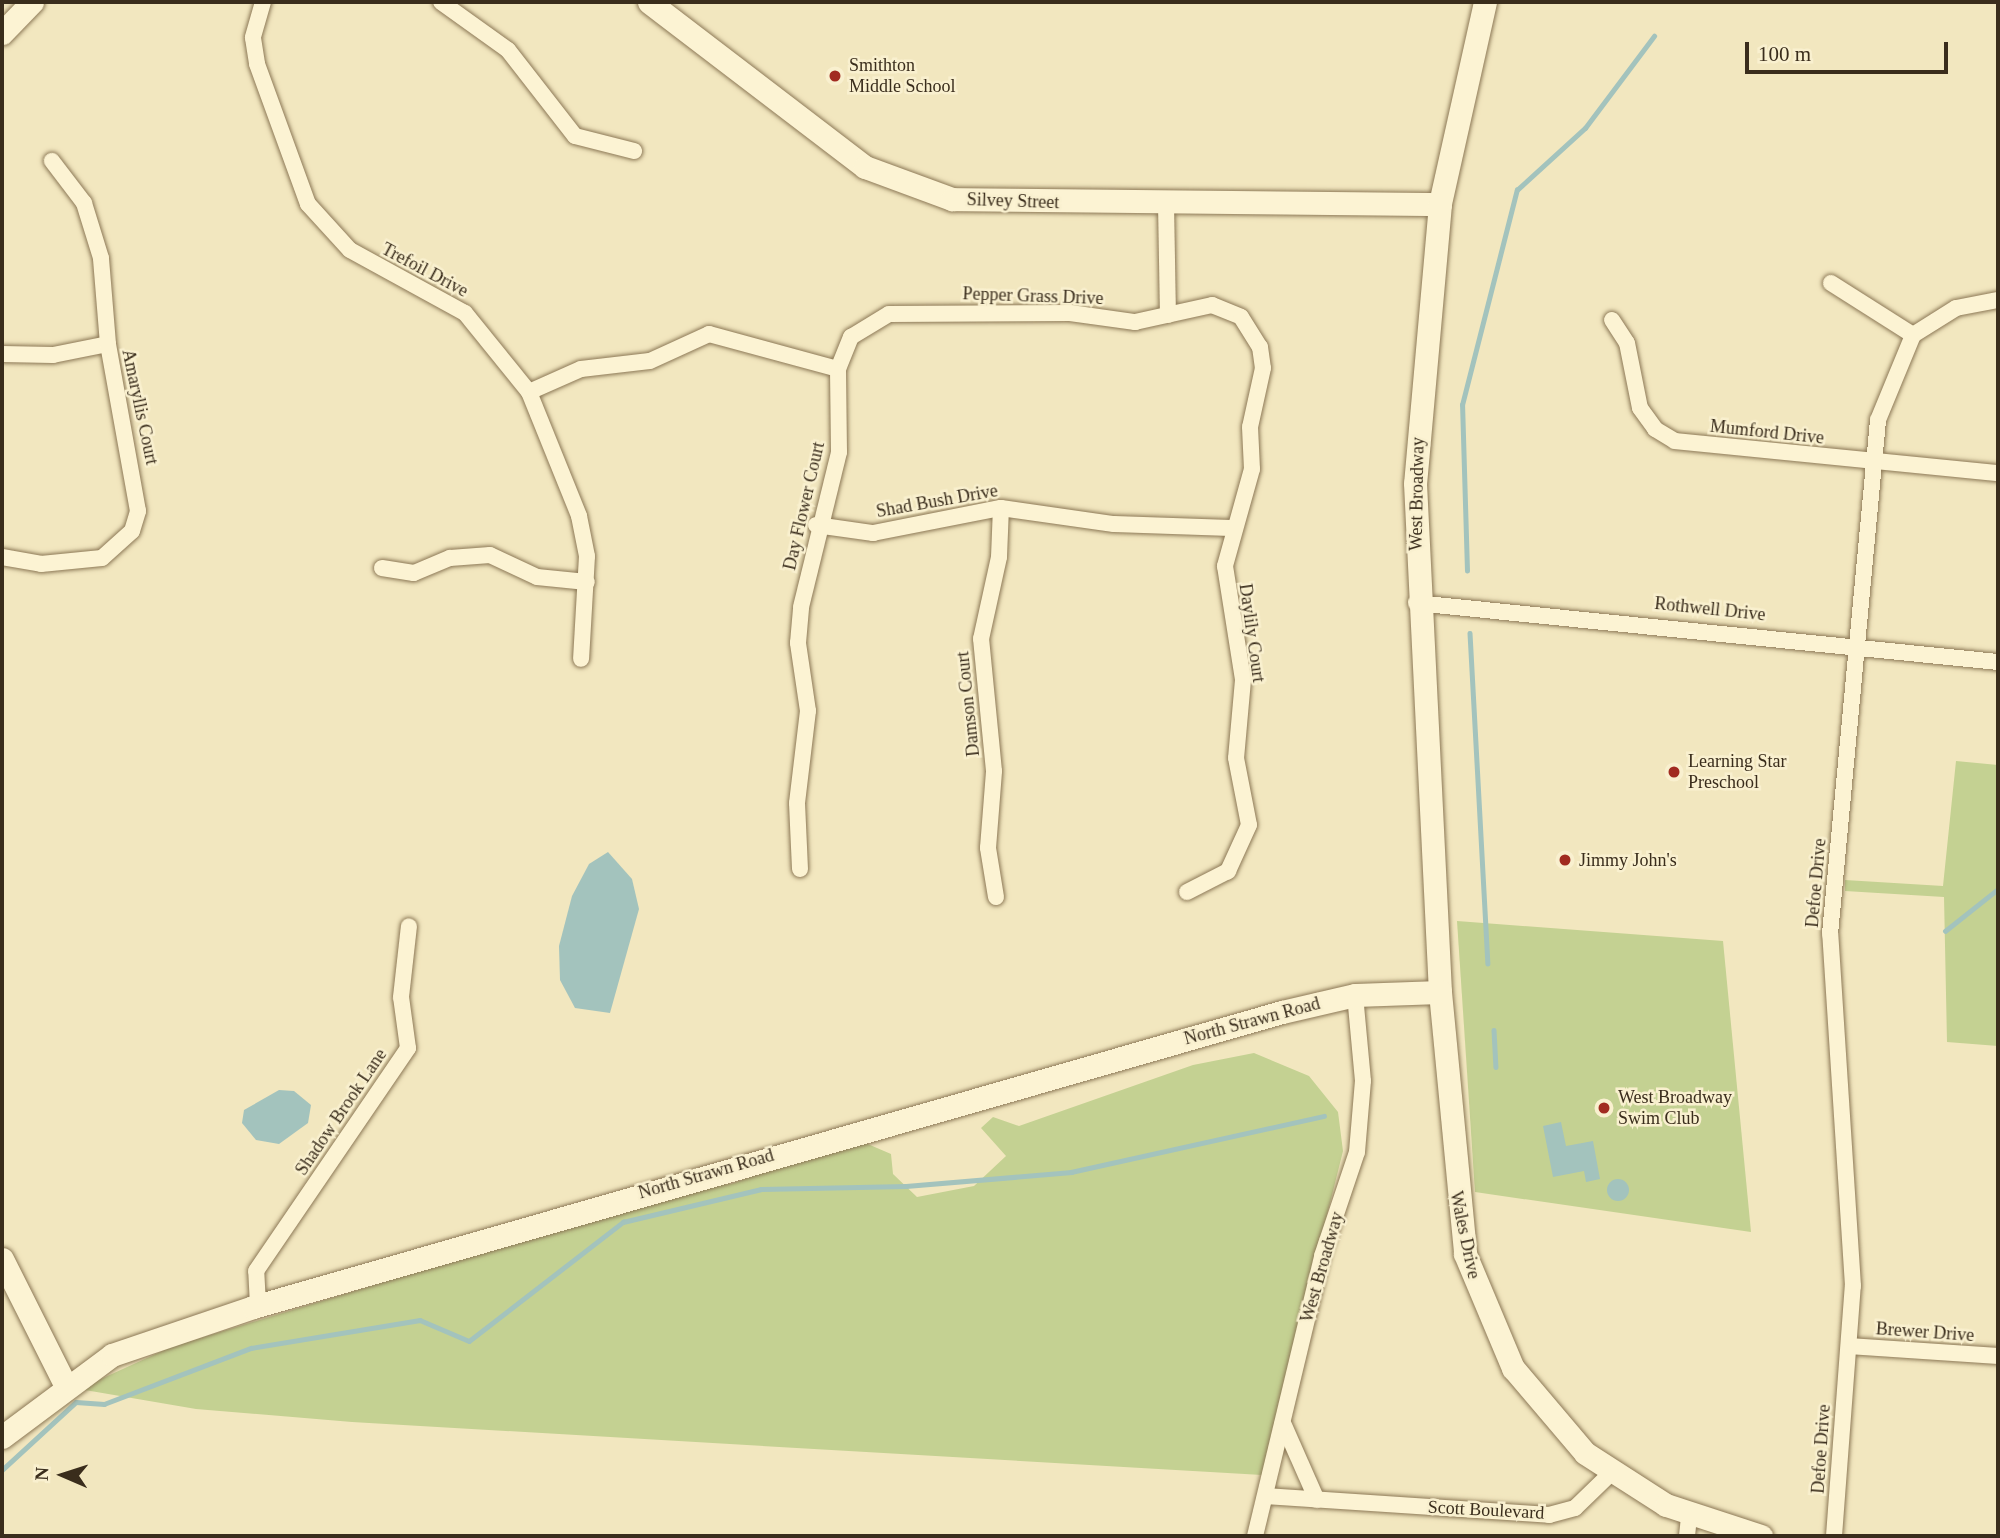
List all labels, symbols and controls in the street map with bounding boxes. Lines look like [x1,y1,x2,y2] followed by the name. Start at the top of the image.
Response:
[1748,28,1951,72] scale bar
[1758,42,1811,66] text: 100 m
[849,55,955,98] place label: Smithton Middle School
[827,68,843,84] marker: Smithton Middle School
[966,189,1060,213] street label: Silvey Street
[378,238,472,302] street label: Trefoil Drive
[962,283,1104,309] street label: Pepper Grass Drive
[117,347,163,467] street label: Amaryllis Court
[1709,415,1825,449] street label: Mumford Drive
[1405,437,1429,551] street label: West Broadway
[779,440,829,572] street label: Day Flower Court
[875,480,999,522] street label: Shad Bush Drive
[1234,582,1270,684] street label: Daylily Court
[1653,592,1767,626] street label: Rothwell Drive
[952,650,984,758] street label: Damson Court
[1688,751,1786,794] place label: Learning Star Preschool
[1666,764,1682,780] marker: Learning Star Preschool
[1801,838,1831,928] street label: Defoe Drive
[1579,849,1677,871] place label: Jimmy John's
[1557,852,1573,868] marker: Jimmy John's
[1182,992,1322,1050] street label: North Strawn Road
[291,1045,391,1179] street label: Shadow Brook Lane
[1618,1087,1732,1130] place label: West Broadway Swim Club
[1596,1100,1612,1116] marker: West Broadway Swim Club
[636,1144,776,1204] street label: North Strawn Road
[1445,1189,1485,1281] street label: Wales Drive
[1296,1209,1348,1325] street label: West Broadway
[1875,1318,1975,1346] street label: Brewer Drive
[1807,1404,1835,1494] street label: Defoe Drive
[28,1440,98,1510] north arrow
[31,1466,52,1481] text: N
[1427,1496,1545,1524] street label: Scott Boulevard

